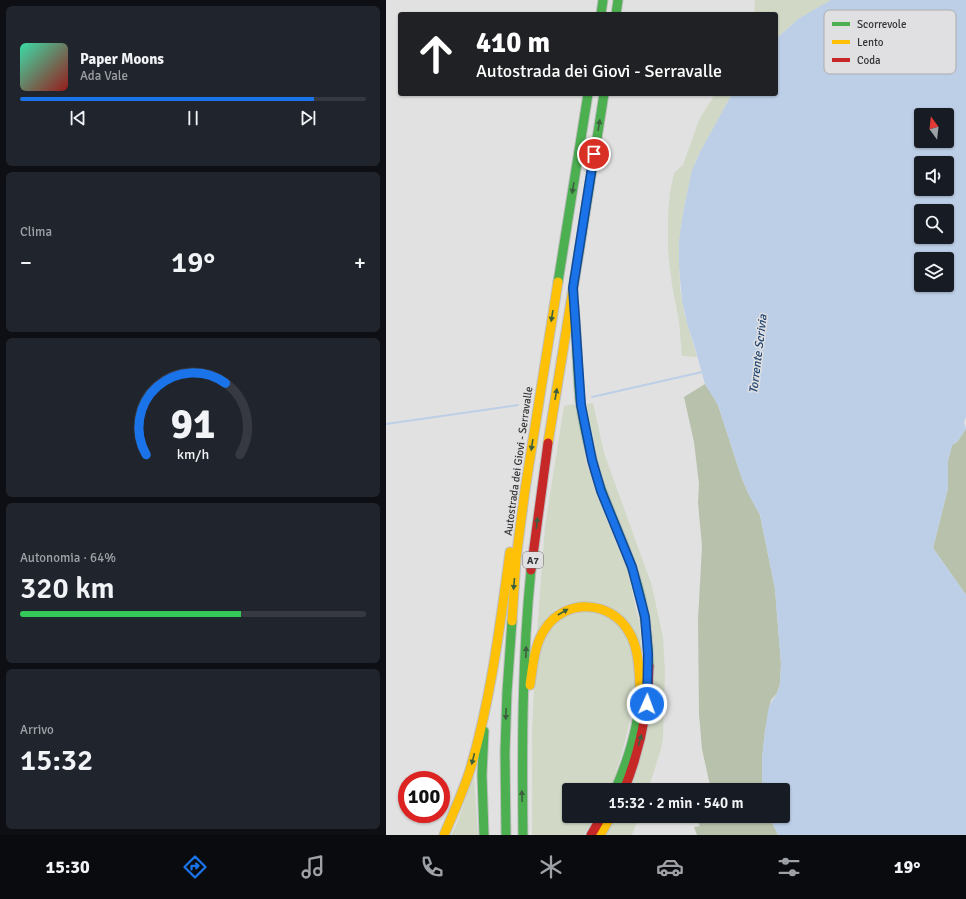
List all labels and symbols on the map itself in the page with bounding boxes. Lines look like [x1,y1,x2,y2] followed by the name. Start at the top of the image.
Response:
[824,10,956,74] legend
[857,18,906,31] text: Scorrevole
[857,36,884,49] text: Lento
[857,54,881,67] text: Coda
[914,108,954,148] north arrow
[596,119,602,131] one-way arrow
[577,137,611,171] pin
[570,182,576,194] one-way arrow
[549,310,555,322] one-way arrow
[746,313,771,395] water label: Torrente Scrivia
[502,386,535,536] street label: Autostrada dei Giovi - Serravalle
[553,388,559,400] one-way arrow
[529,439,535,451] one-way arrow
[534,517,540,529] one-way arrow
[523,552,543,568] road number: A7
[511,578,517,590] one-way arrow
[557,609,569,616] one-way arrow
[522,646,529,658] one-way arrow
[626,683,668,725] position arrow
[503,708,509,721] one-way arrow
[638,734,644,746] one-way arrow
[469,753,475,765] one-way arrow
[398,771,450,823] speed limit sign: 100
[519,789,525,802] one-way arrow

